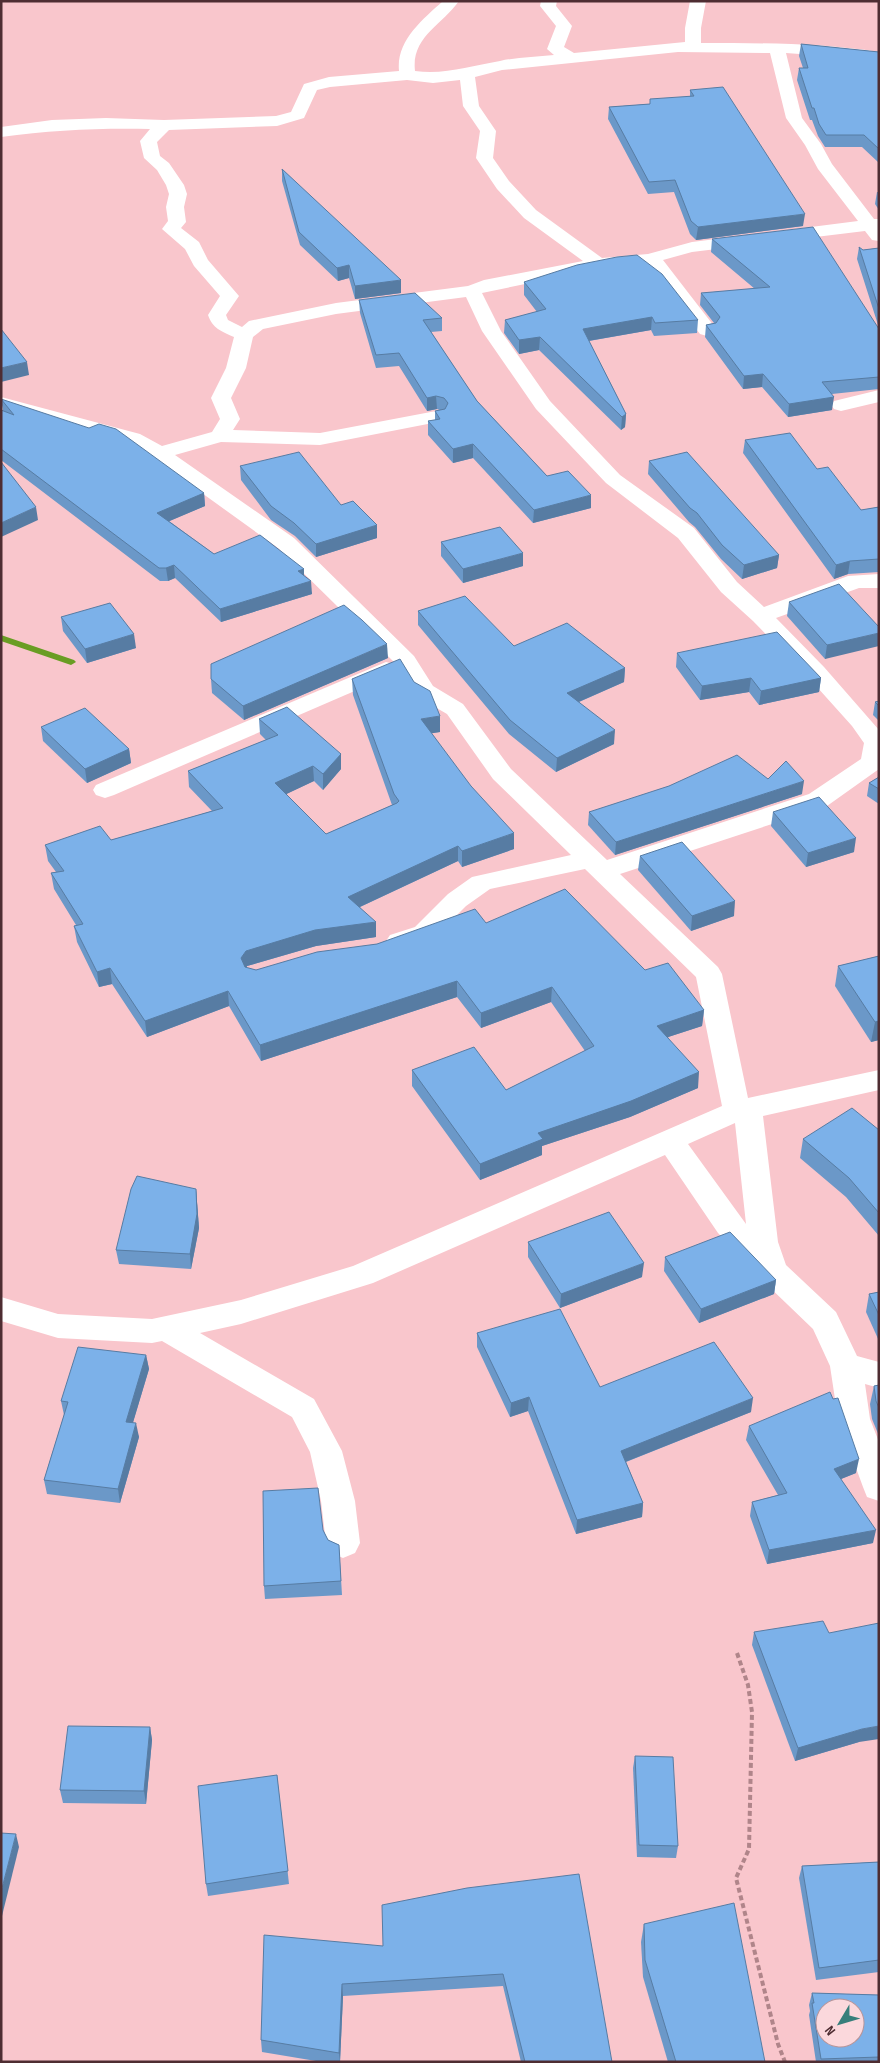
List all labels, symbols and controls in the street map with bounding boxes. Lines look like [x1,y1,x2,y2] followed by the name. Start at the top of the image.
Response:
[815,1998,865,2048] north arrow
[821,2023,839,2039] text: N

